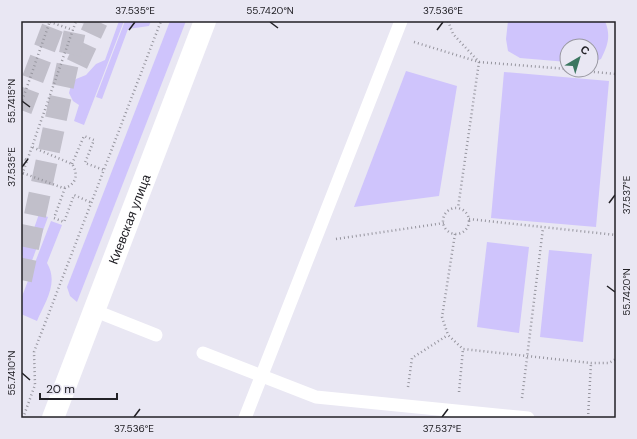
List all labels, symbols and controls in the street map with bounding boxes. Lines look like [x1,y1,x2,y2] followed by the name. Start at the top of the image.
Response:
[115,4,155,17] text: 37.535°E
[246,4,294,17] text: 55.7420°N
[423,4,463,17] text: 37.536°E
[559,38,599,78] north arrow
[578,42,593,58] text: С
[5,79,18,123] text: 55.7415°N
[5,147,18,187] text: 37.535°E
[105,171,155,267] street label: Киевская улица
[620,175,633,214] text: 37.537°E
[620,268,633,316] text: 55.7420°N
[5,350,18,396] text: 55.7410°N
[40,375,117,401] scale bar
[46,381,75,397] text: 20 m
[114,422,154,435] text: 37.536°E
[423,422,462,435] text: 37.537°E

